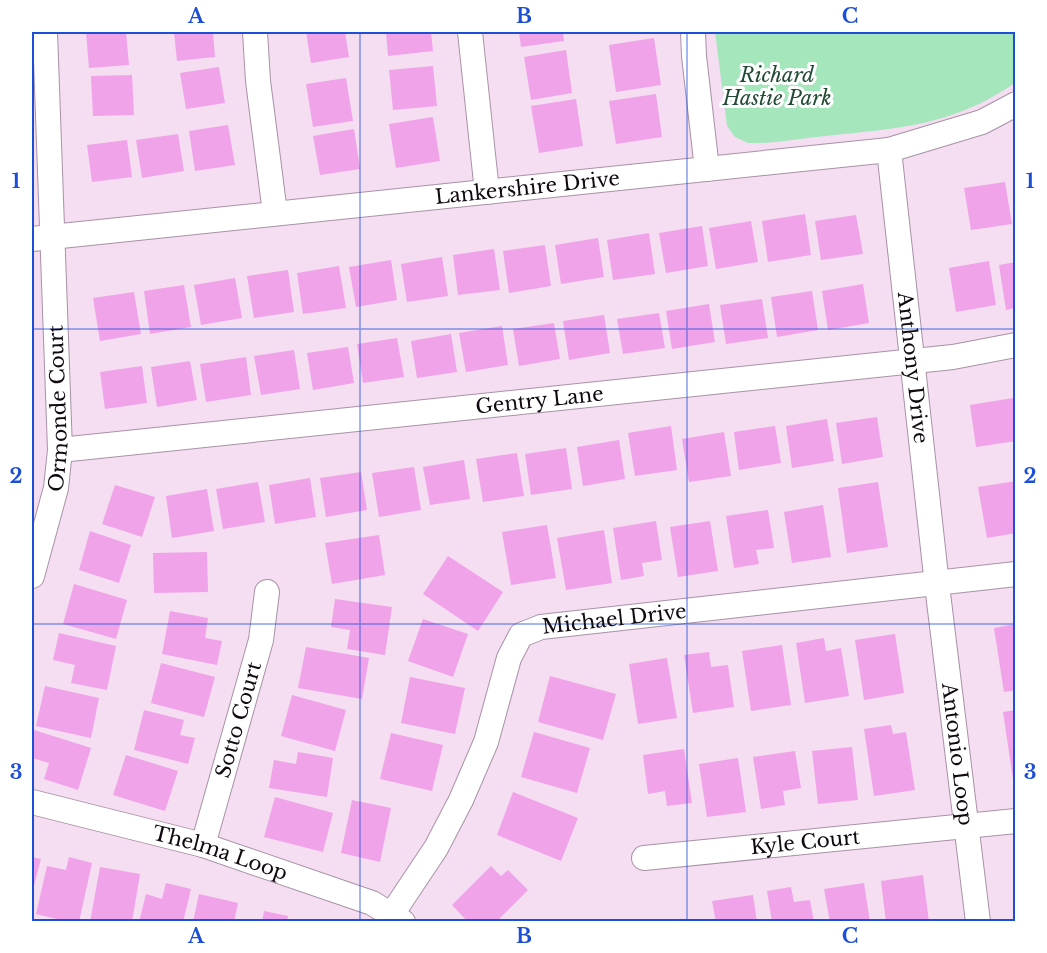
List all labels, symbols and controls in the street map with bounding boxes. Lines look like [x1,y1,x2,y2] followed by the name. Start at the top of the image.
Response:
[187,4,205,28] text: A
[516,4,532,28] text: B
[842,4,858,28] text: C
[722,63,832,110] park label: Richard Hastie Park
[434,166,621,209] street label: Lankershire Drive
[12,169,21,193] text: 1
[1026,169,1035,193] text: 1
[893,290,933,445] street label: Anthony Drive
[44,324,73,493] street label: Ormonde Court
[474,381,605,419] street label: Gentry Lane
[9,464,23,488] text: 2
[1023,464,1037,488] text: 2
[541,599,688,639] street label: Michael Drive
[211,659,266,781] street label: Sotto Court
[937,680,978,827] street label: Antonio Loop
[10,760,22,784] text: 3
[1024,760,1036,784] text: 3
[150,821,291,885] street label: Thelma Loop
[749,825,862,859] street label: Kyle Court
[187,924,205,948] text: A
[516,924,532,948] text: B
[842,924,858,948] text: C

